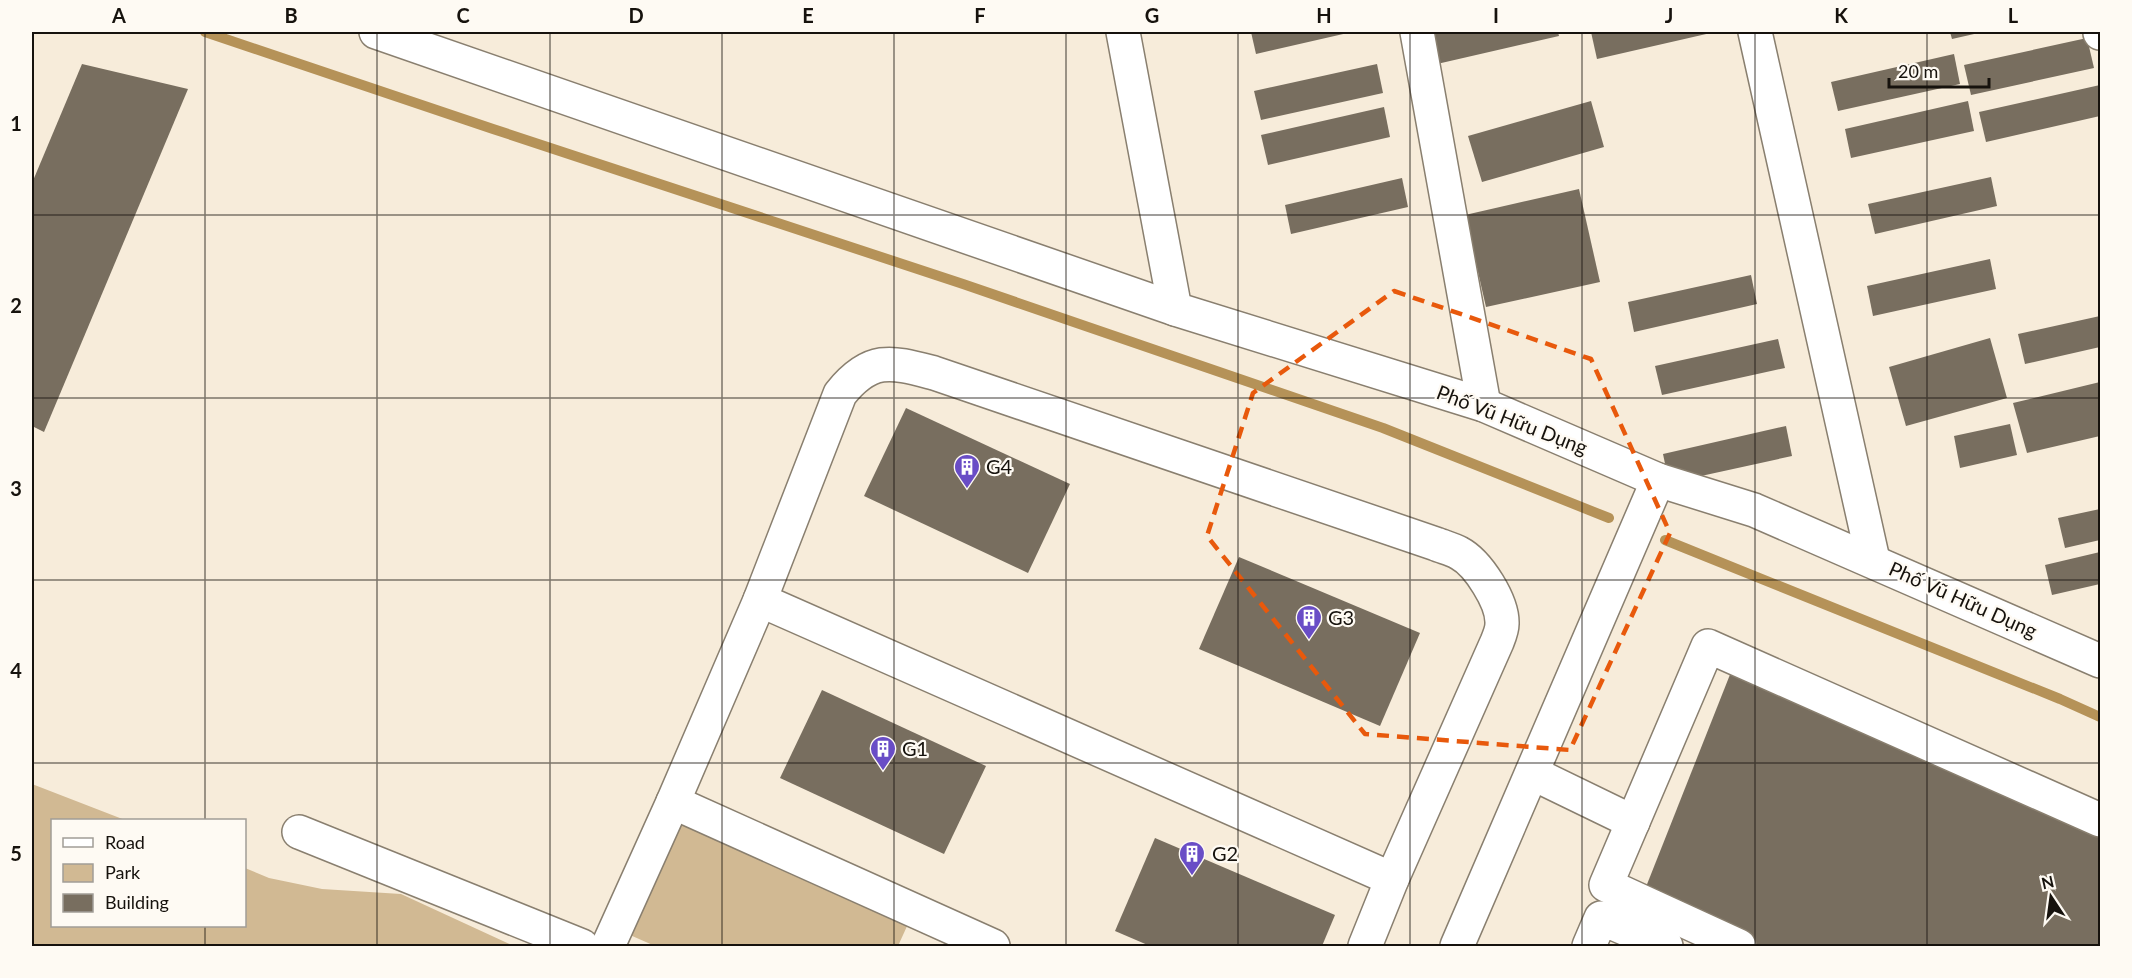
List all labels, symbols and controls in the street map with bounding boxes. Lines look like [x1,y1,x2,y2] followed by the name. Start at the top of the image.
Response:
[111,3,126,27] text: A
[284,3,298,27] text: B
[456,3,470,27] text: C
[628,3,644,27] text: D
[802,3,814,27] text: E
[974,3,986,27] text: F
[1145,3,1159,27] text: G
[1316,3,1332,27] text: H
[1493,3,1499,27] text: I
[1665,3,1673,27] text: J
[1834,3,1848,27] text: K
[2008,3,2019,27] text: L
[1889,51,1990,89] scale bar
[1898,60,1938,82] text: 20 m
[10,111,22,135] text: 1
[10,293,22,317] text: 2
[1434,379,1591,459] street label: Phố Vũ Hữu Dụng
[952,452,982,490] building icon: G4
[986,454,1013,478] place label: G4
[10,476,22,500] text: 3
[1886,556,2041,642] street label: Phố Vũ Hữu Dụng
[1294,603,1324,641] building icon: G3
[1328,605,1354,629] place label: G3
[10,658,22,682] text: 4
[868,734,898,772] building icon: G1
[902,736,928,760] place label: G1
[51,819,246,927] legend
[105,831,145,853] text: Road
[1177,839,1207,877] building icon: G2
[10,841,22,865] text: 5
[1212,841,1238,865] place label: G2
[105,861,141,883] text: Park
[2021,867,2081,927] north arrow
[2039,871,2056,893] text: N
[105,891,169,913] text: Building

